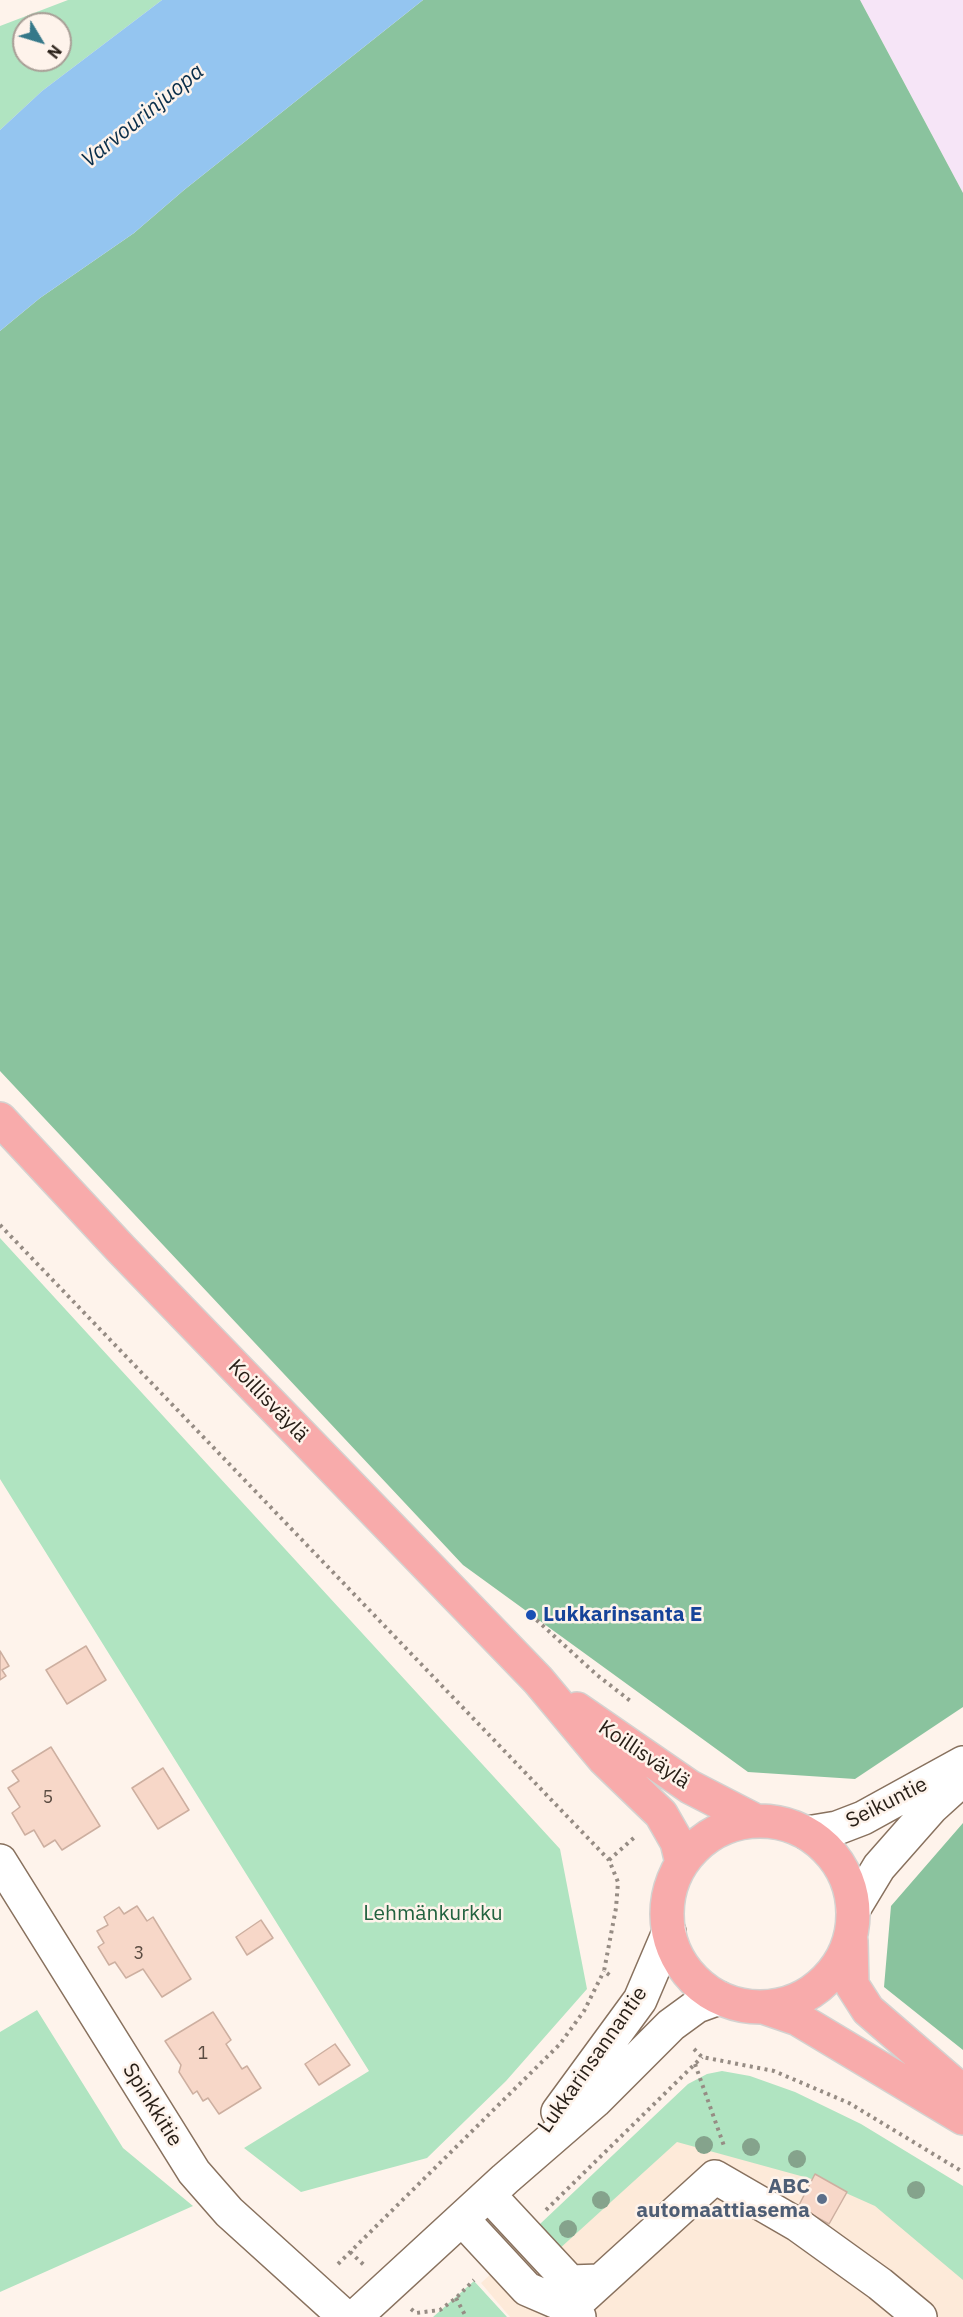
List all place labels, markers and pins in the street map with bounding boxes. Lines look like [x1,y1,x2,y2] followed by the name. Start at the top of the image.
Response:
[543,1602,702,1628] place label: Lukkarinsanta E
[524,1608,538,1622] marker: Lukkarinsanta E
[636,2174,810,2224] place label: ABC automaattiasema
[815,2192,829,2206] marker: ABC automaattiasema

